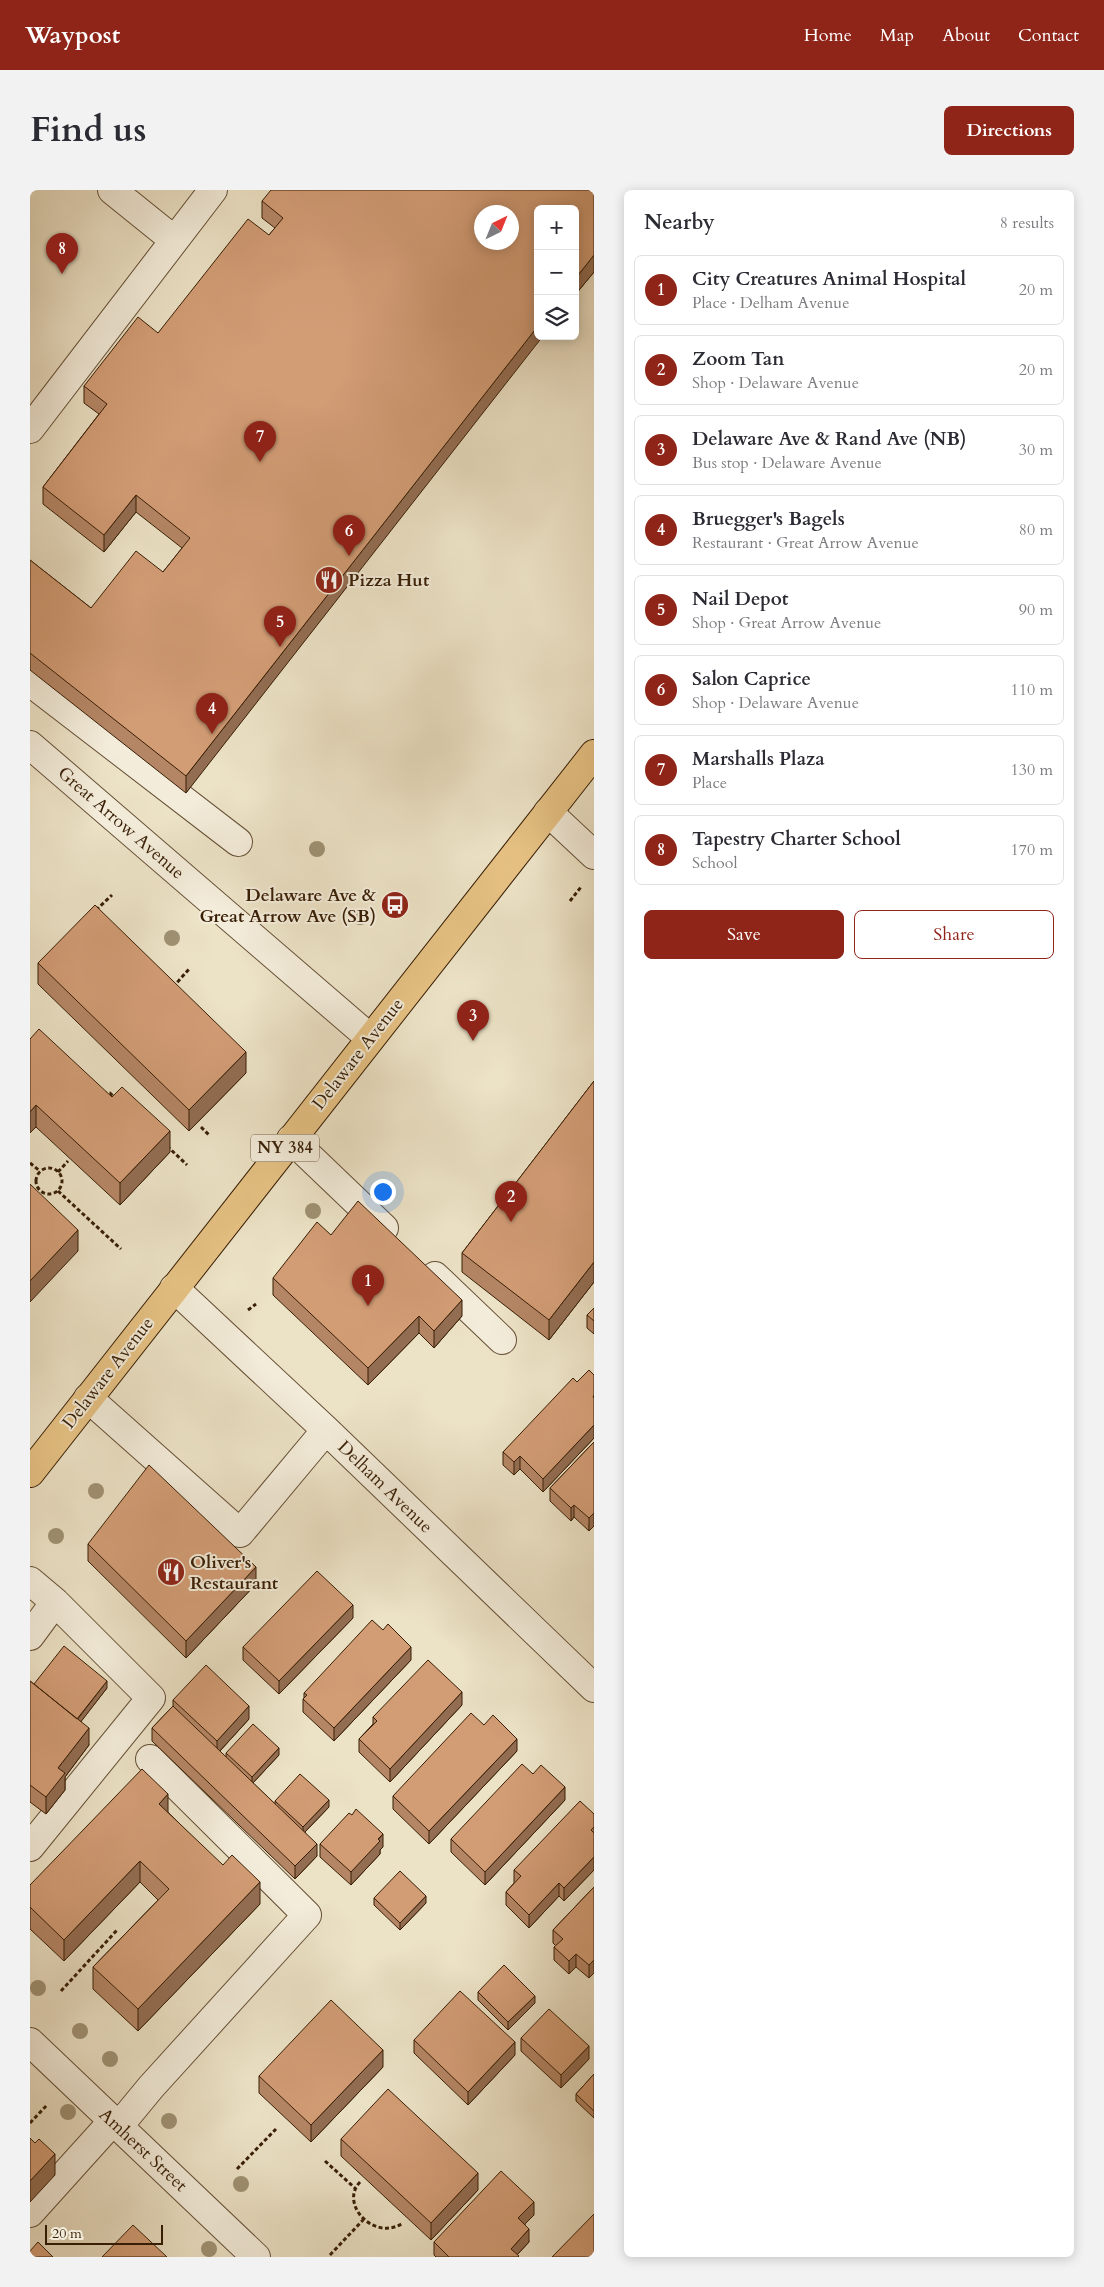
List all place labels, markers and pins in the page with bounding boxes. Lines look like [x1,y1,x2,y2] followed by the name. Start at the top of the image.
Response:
[46,233,78,274] pin: 8
[244,421,276,462] pin: 7
[333,515,365,556] pin: 6
[314,565,344,595] restaurant icon: Pizza Hut
[348,568,430,593] place label: Pizza Hut
[264,606,296,647] pin: 5
[196,693,228,734] pin: 4
[199,883,376,929] place label: Delaware Ave & Great Arrow Ave (SB)
[380,890,410,920] bus stop icon: Delaware Ave & Great Arrow Ave (SB)
[457,1000,489,1041] pin: 3
[495,1181,527,1222] pin: 2
[352,1265,384,1306] pin: 1
[190,1550,279,1596] place label: Oliver's Restaurant
[156,1557,186,1587] restaurant icon: Oliver's Restaurant

